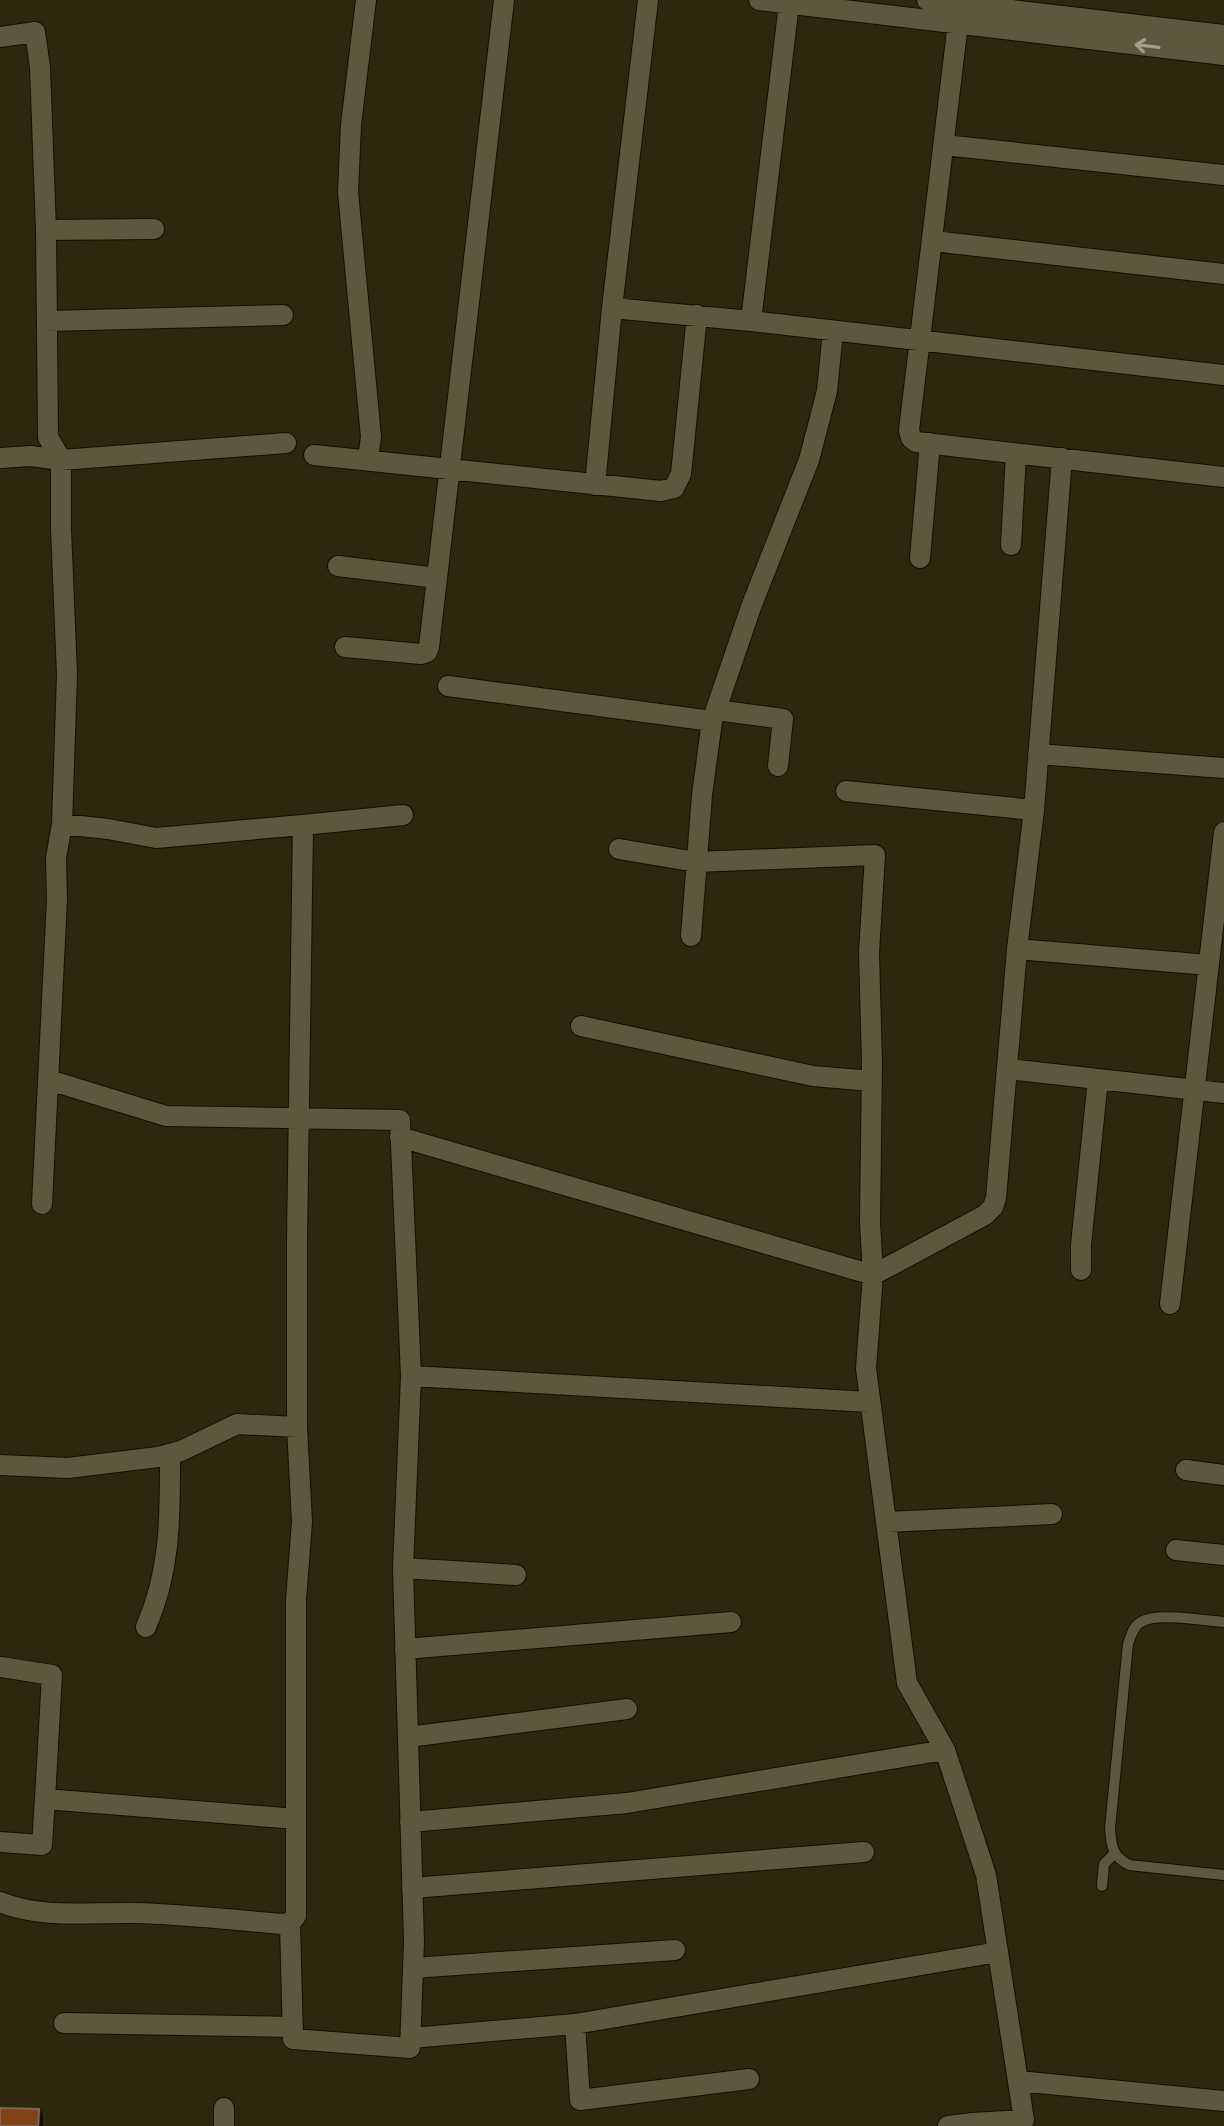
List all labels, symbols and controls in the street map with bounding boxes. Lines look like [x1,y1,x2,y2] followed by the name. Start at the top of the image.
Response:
[1134,38,1160,53] one-way arrow

